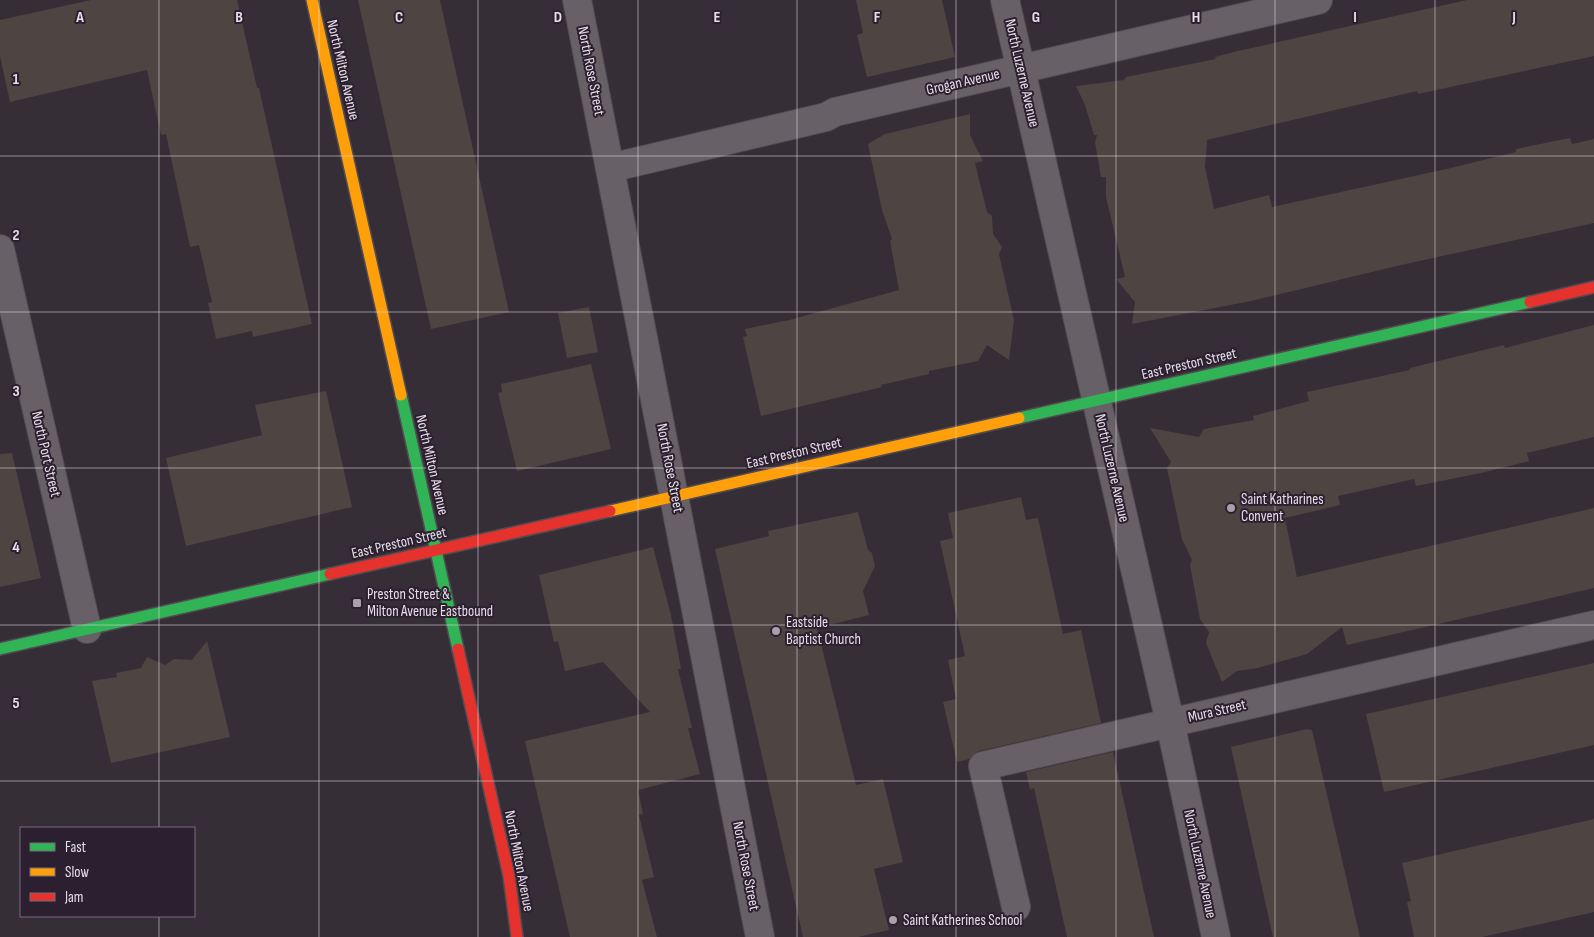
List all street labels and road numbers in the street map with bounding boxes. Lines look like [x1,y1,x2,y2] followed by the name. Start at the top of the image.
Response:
[1000,17,1044,129] street label: North Luzerne Avenue
[322,18,364,122] street label: North Milton Avenue
[573,25,609,117] street label: North Rose Street
[924,64,1002,100] street label: Grogan Avenue
[1140,344,1239,384] street label: East Preston Street
[27,409,65,499] street label: North Port Street
[1090,412,1134,524] street label: North Luzerne Avenue
[411,413,453,517] street label: North Milton Avenue
[652,422,688,514] street label: North Rose Street
[745,433,844,473] street label: East Preston Street
[350,523,449,563] street label: East Preston Street
[1186,695,1248,727] street label: Mura Street
[1179,808,1221,920] street label: North Luzerne Avenue
[500,809,538,913] street label: North Milton Avenue
[728,820,764,912] street label: North Rose Street

